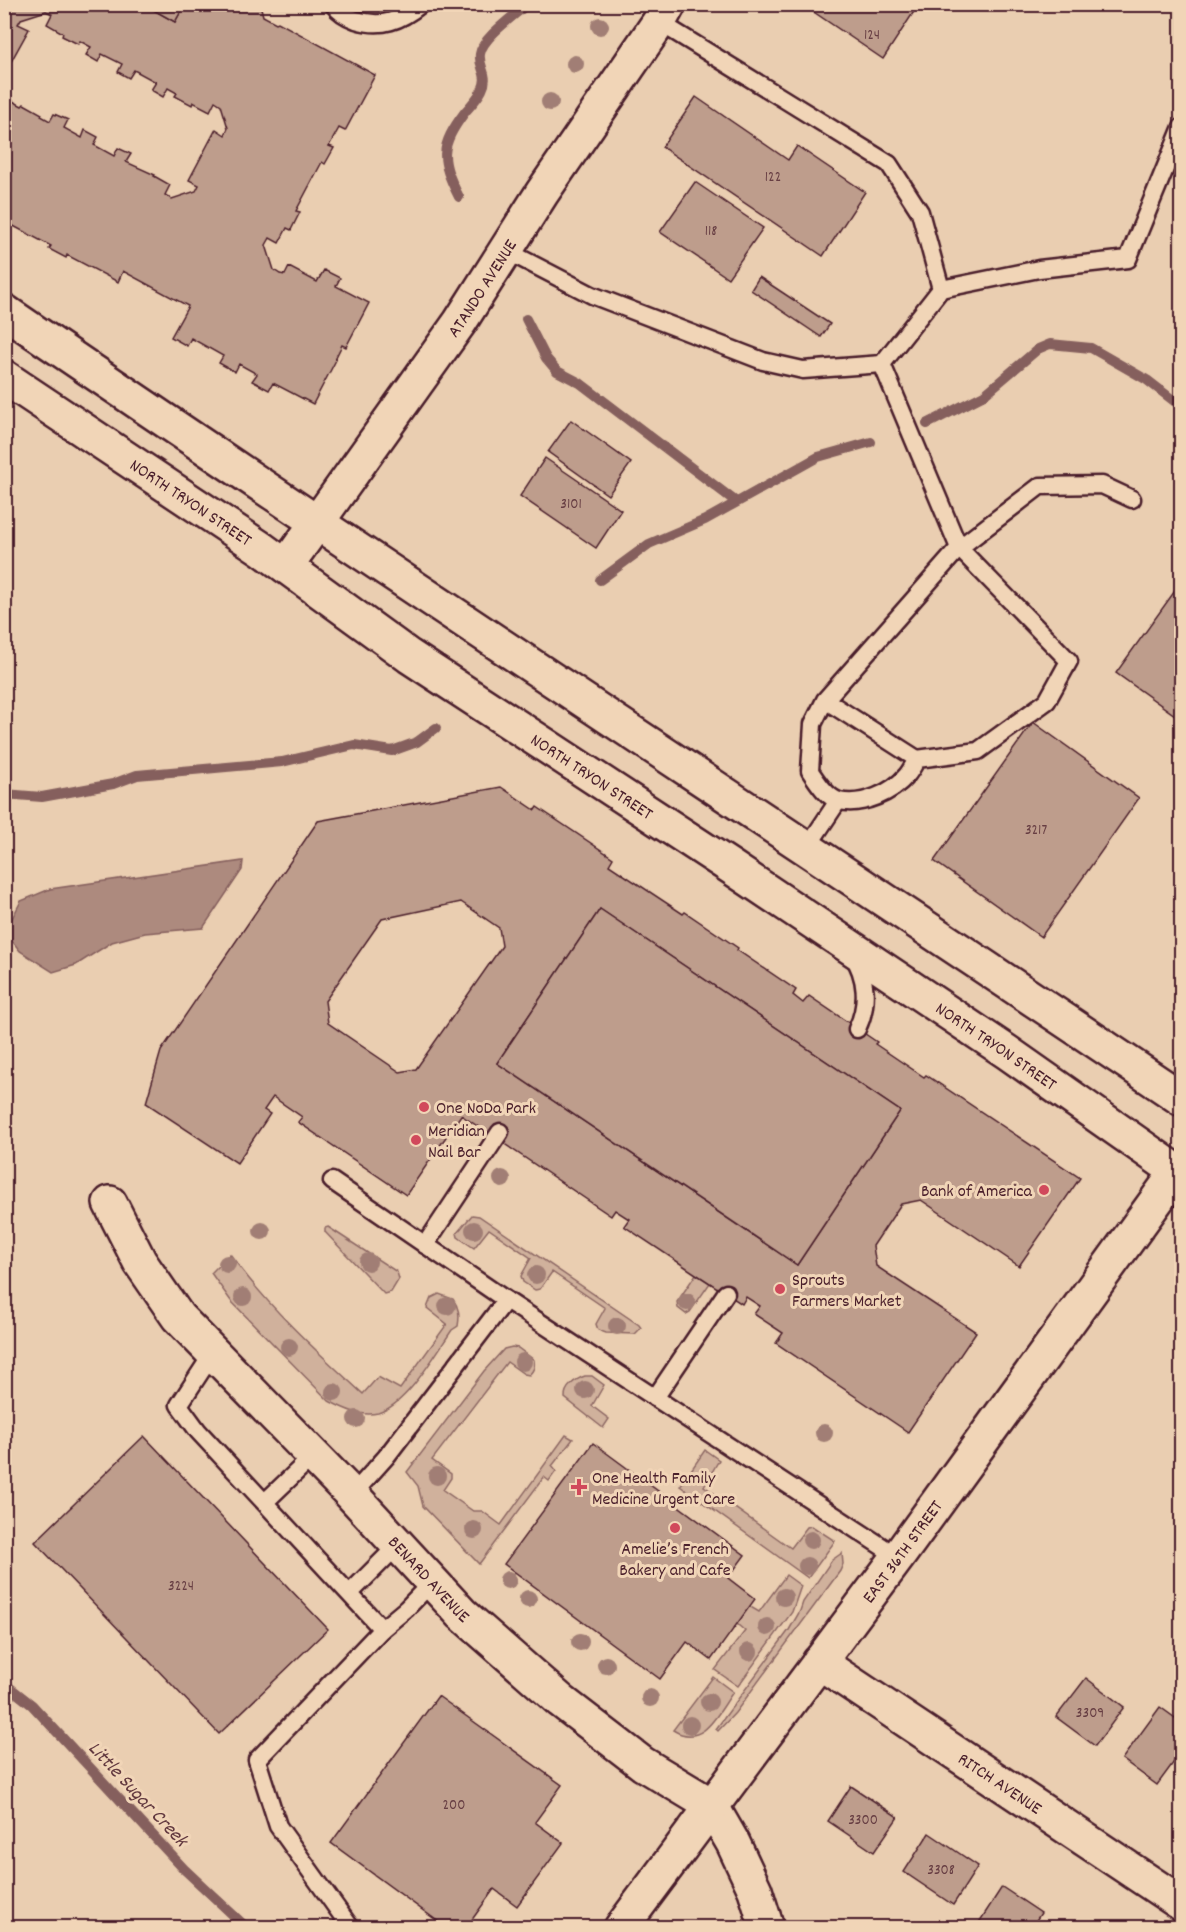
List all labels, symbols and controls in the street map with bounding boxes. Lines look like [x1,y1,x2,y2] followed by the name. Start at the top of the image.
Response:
[864,25,880,47] house number: 124
[765,167,781,189] house number: 122
[705,221,717,243] house number: 118
[443,235,524,343] street label: ATANDO AVENUE
[124,454,256,554] street label: NORTH TRYON STREET
[560,494,582,516] house number: 3101
[525,729,657,828] street label: NORTH TRYON STREET
[1025,820,1047,842] house number: 3217
[930,997,1061,1098] street label: NORTH TRYON STREET
[436,1097,536,1122] place label: One NoDa Park
[417,1100,431,1114] marker: One NoDa Park
[428,1120,485,1166] place label: Meridian Nail Bar
[409,1133,423,1147] marker: Meridian Nail Bar
[921,1180,1033,1205] place label: Bank of America
[1037,1183,1051,1197] marker: Bank of America
[792,1269,902,1315] place label: Sprouts Farmers Market
[773,1282,787,1296] marker: Sprouts Farmers Market
[592,1467,735,1513] place label: One Health Family Medicine Urgent Care
[570,1478,588,1496] marker: One Health Family Medicine Urgent Care
[858,1496,950,1609] street label: EAST 36TH STREET
[668,1521,682,1535] marker: Amelie’s French Bakery and Cafe
[381,1532,474,1630] street label: BENARD AVENUE
[619,1538,731,1584] place label: Amelie’s French Bakery and Cafe
[168,1576,194,1598] house number: 3224
[1076,1703,1104,1725] house number: 3309
[80,1736,194,1855] water label: Little Sugar Creek
[952,1748,1046,1822] street label: RITCH AVENUE
[443,1795,465,1817] house number: 200
[848,1810,878,1832] house number: 3300
[927,1860,955,1882] house number: 3308

